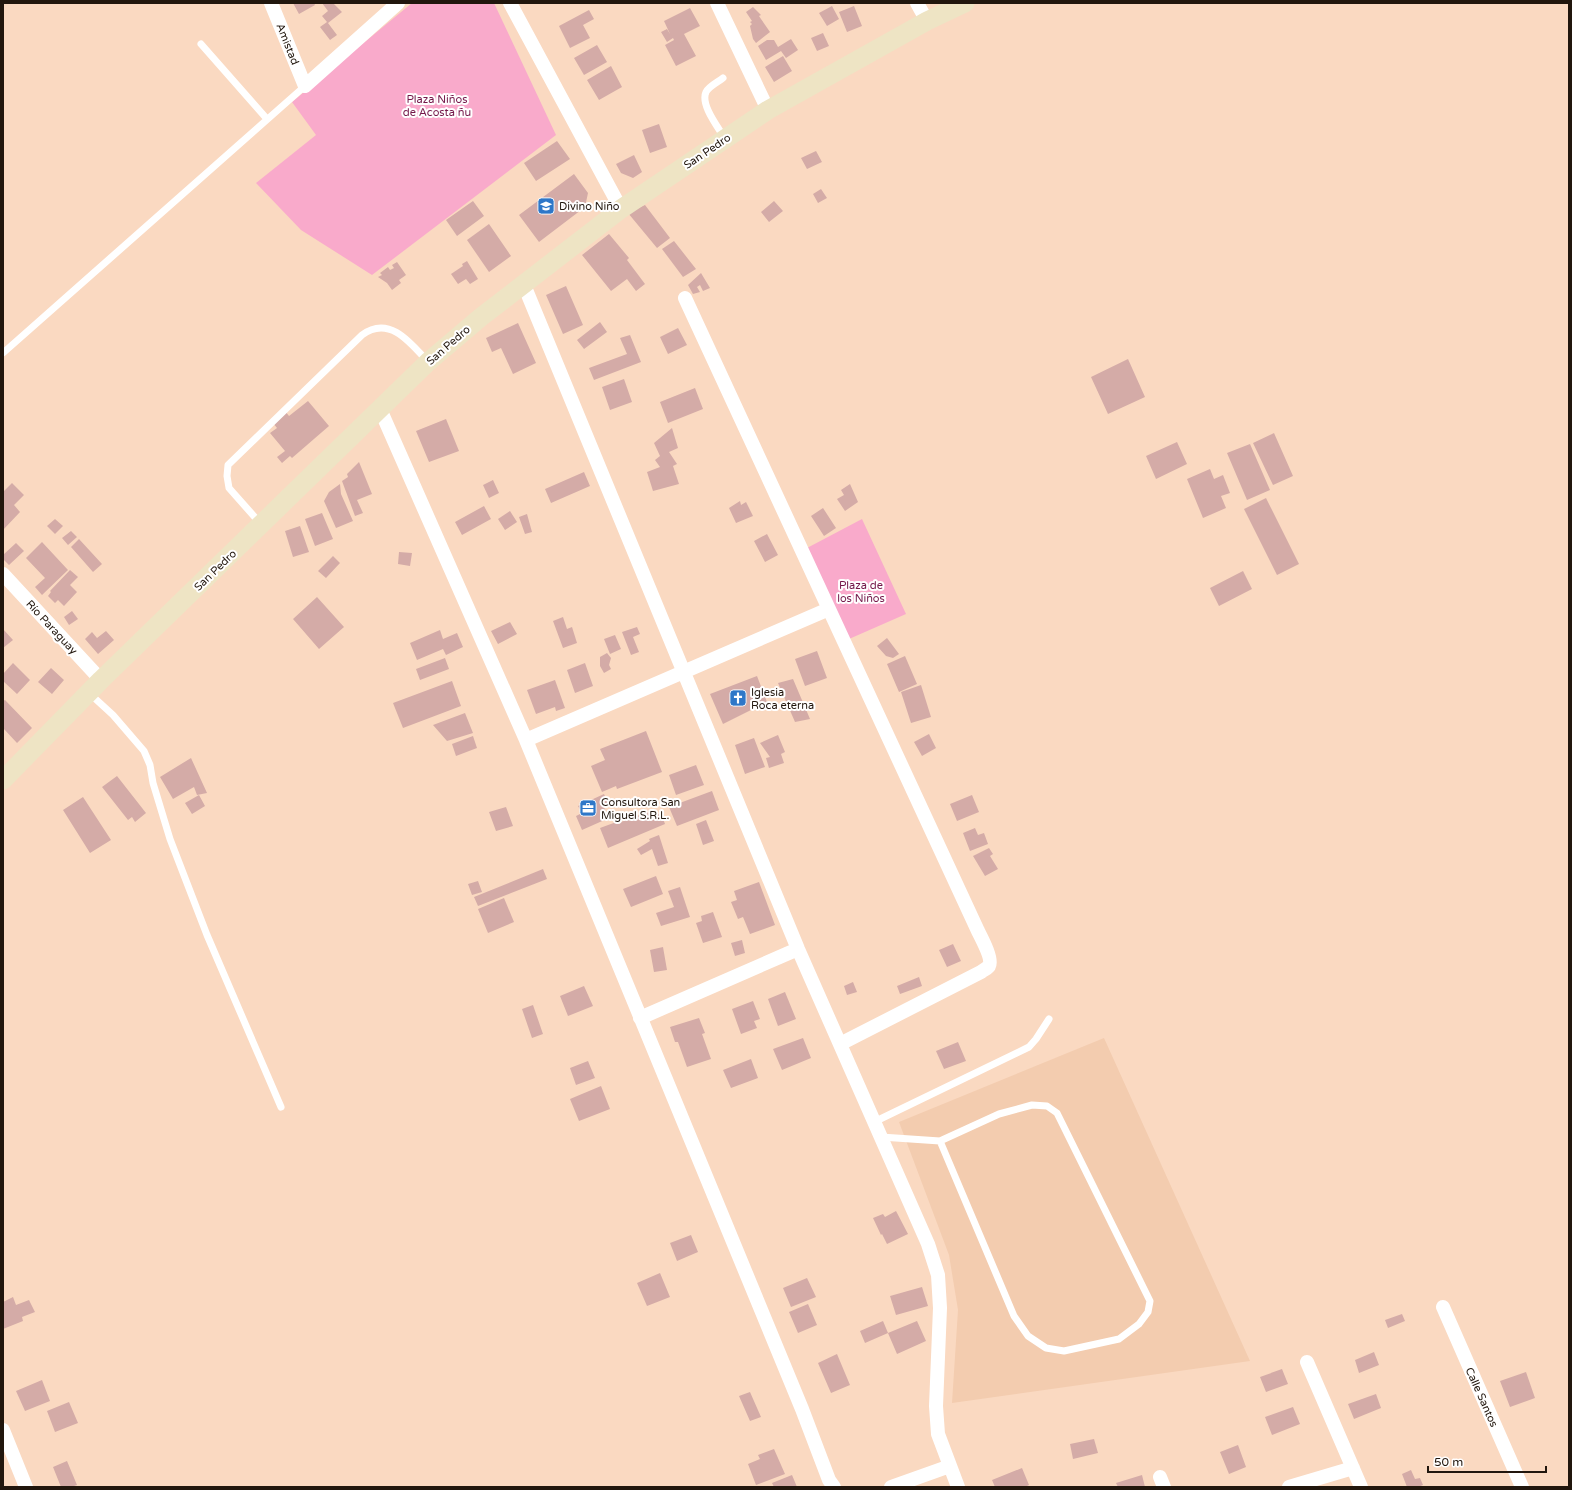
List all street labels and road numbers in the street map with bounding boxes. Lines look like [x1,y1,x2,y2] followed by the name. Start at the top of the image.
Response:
[273,22,302,67] street label: Amistad
[681,131,733,172] street label: San Pedro
[424,323,473,368] street label: San Pedro
[192,547,239,594] street label: San Pedro
[23,598,80,657] street label: Río Paraguay
[1463,1365,1501,1429] street label: Calle Santos

